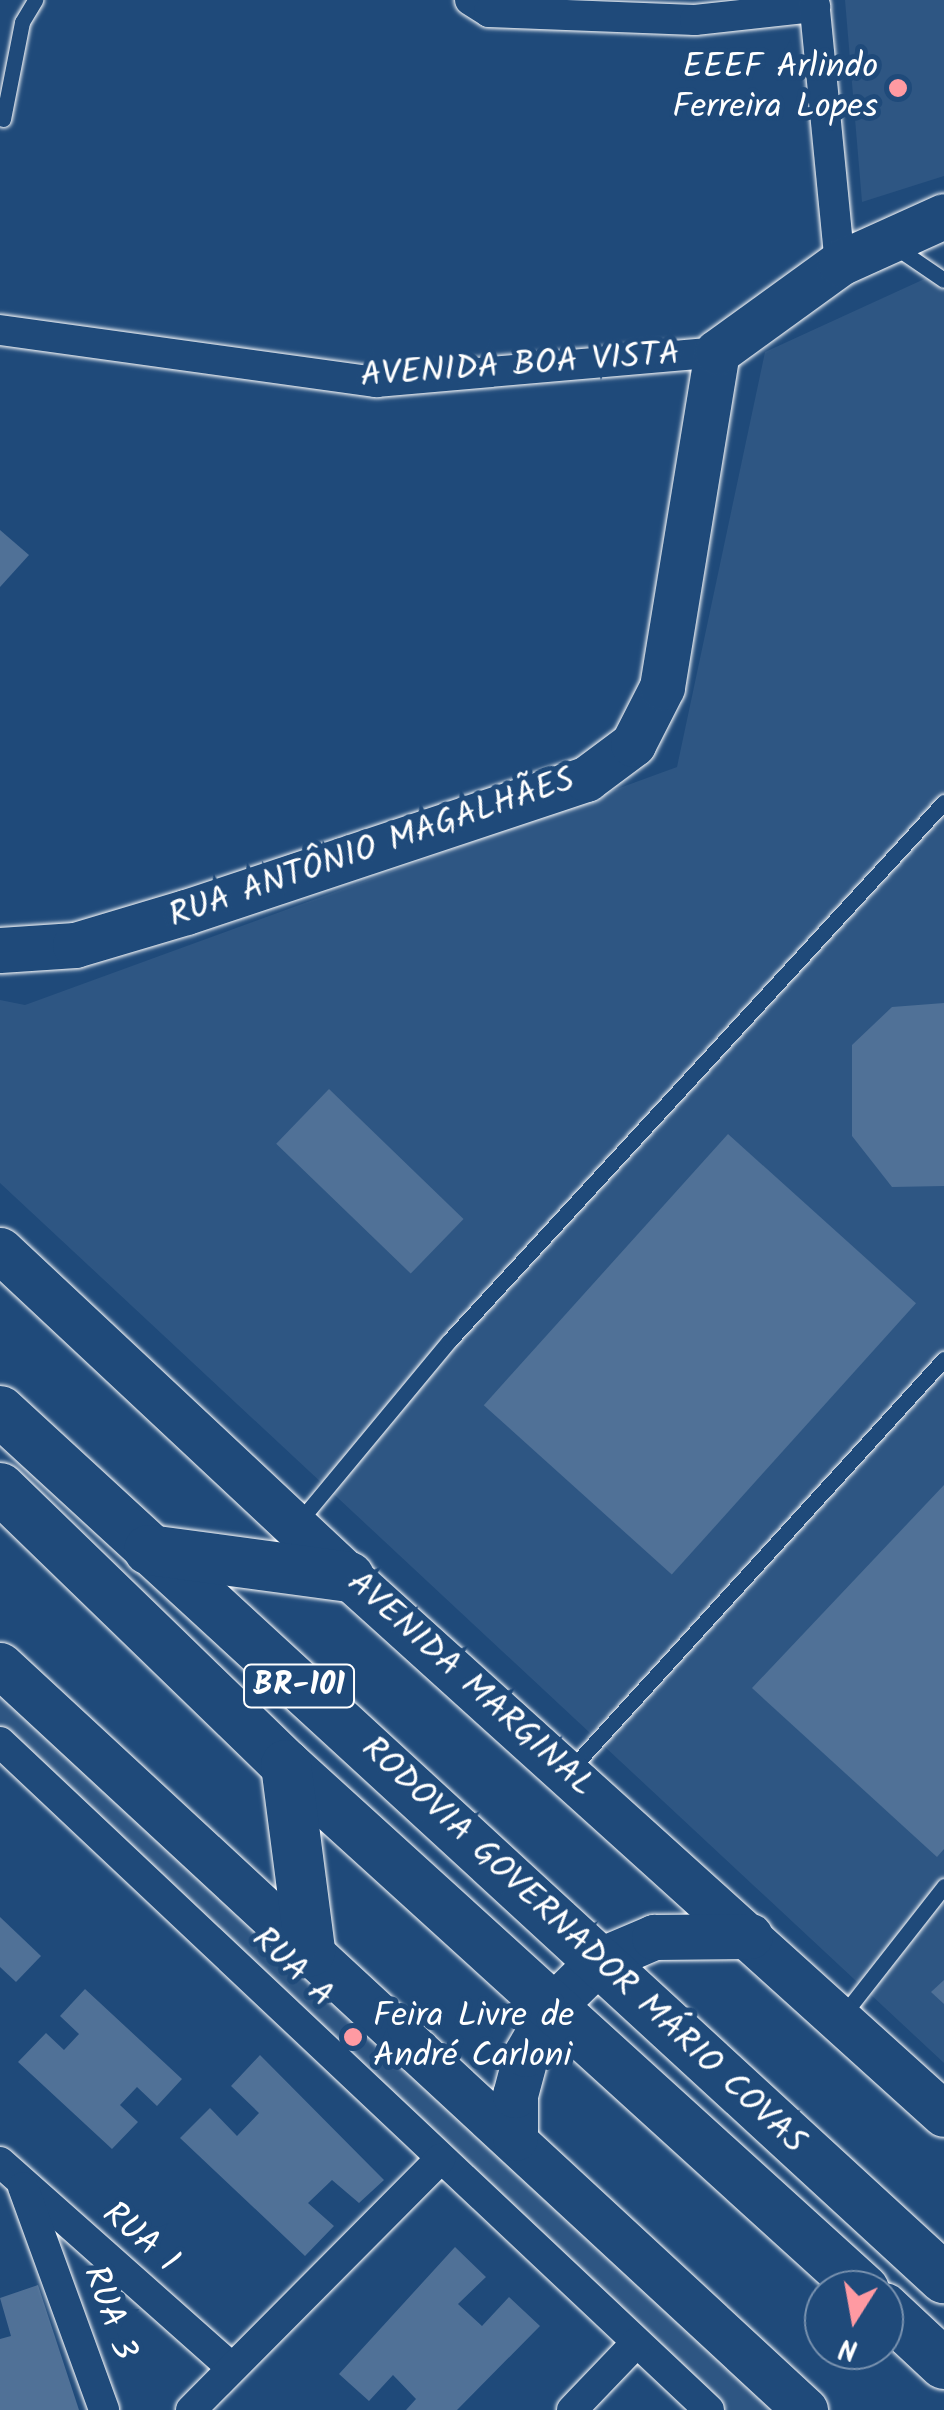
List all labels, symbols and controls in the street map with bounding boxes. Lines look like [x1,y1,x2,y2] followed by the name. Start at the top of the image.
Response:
[672,47,878,129] place label: EEEF Arlindo Ferreira Lopes
[887,77,909,99] marker: EEEF Arlindo Ferreira Lopes
[359,334,681,398] street label: AVENIDA BOA VISTA
[164,760,580,938] street label: RUA ANTÔNIO MAGALHÃES
[338,1563,602,1807] street label: AVENIDA MARGINAL
[242,1659,356,1713] road number: BR-101
[352,1728,814,2164] street label: RODOVIA GOVERNADOR MÁRIO COVAS
[242,1919,342,2017] street label: RUA A
[373,1996,574,2078] place label: Feira Livre de André Carloni
[342,2026,364,2048] marker: Feira Livre de André Carloni
[93,2193,187,2283] street label: RUA 1
[73,2260,145,2366] street label: RUA 3
[804,2270,904,2370] north arrow
[836,2324,862,2372] text: N

